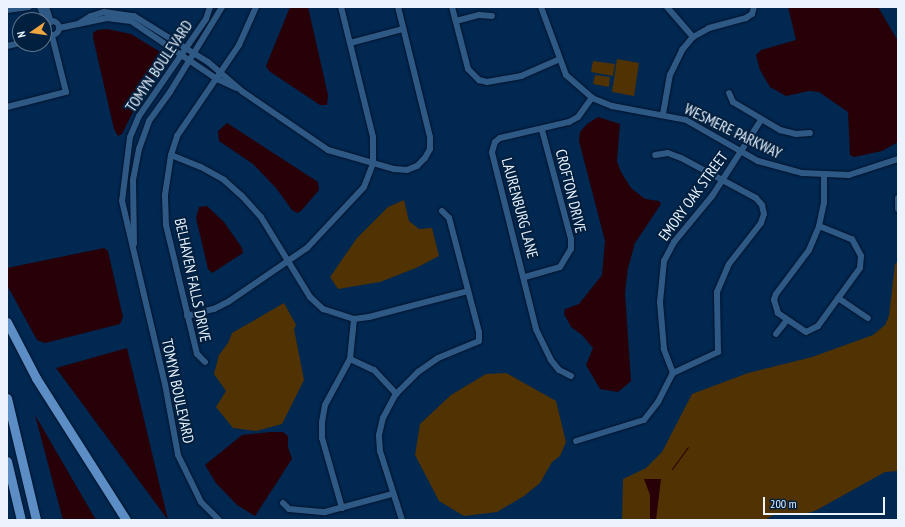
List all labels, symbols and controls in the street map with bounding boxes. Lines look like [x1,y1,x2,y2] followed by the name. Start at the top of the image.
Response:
[12,12,52,52] north arrow
[122,17,196,115] street label: TOMYN BOULEVARD
[14,30,29,39] text: N
[681,100,785,162] street label: WESMERE PARKWAY
[552,147,590,235] street label: CROFTON DRIVE
[654,148,732,244] street label: EMORY OAK STREET
[498,156,542,260] street label: LAURENBURG LANE
[171,216,215,344] street label: BELHAVEN FALLS DRIVE
[158,337,198,445] street label: TOMYN BOULEVARD
[765,489,887,515] scale bar
[770,496,797,511] text: 200 m

